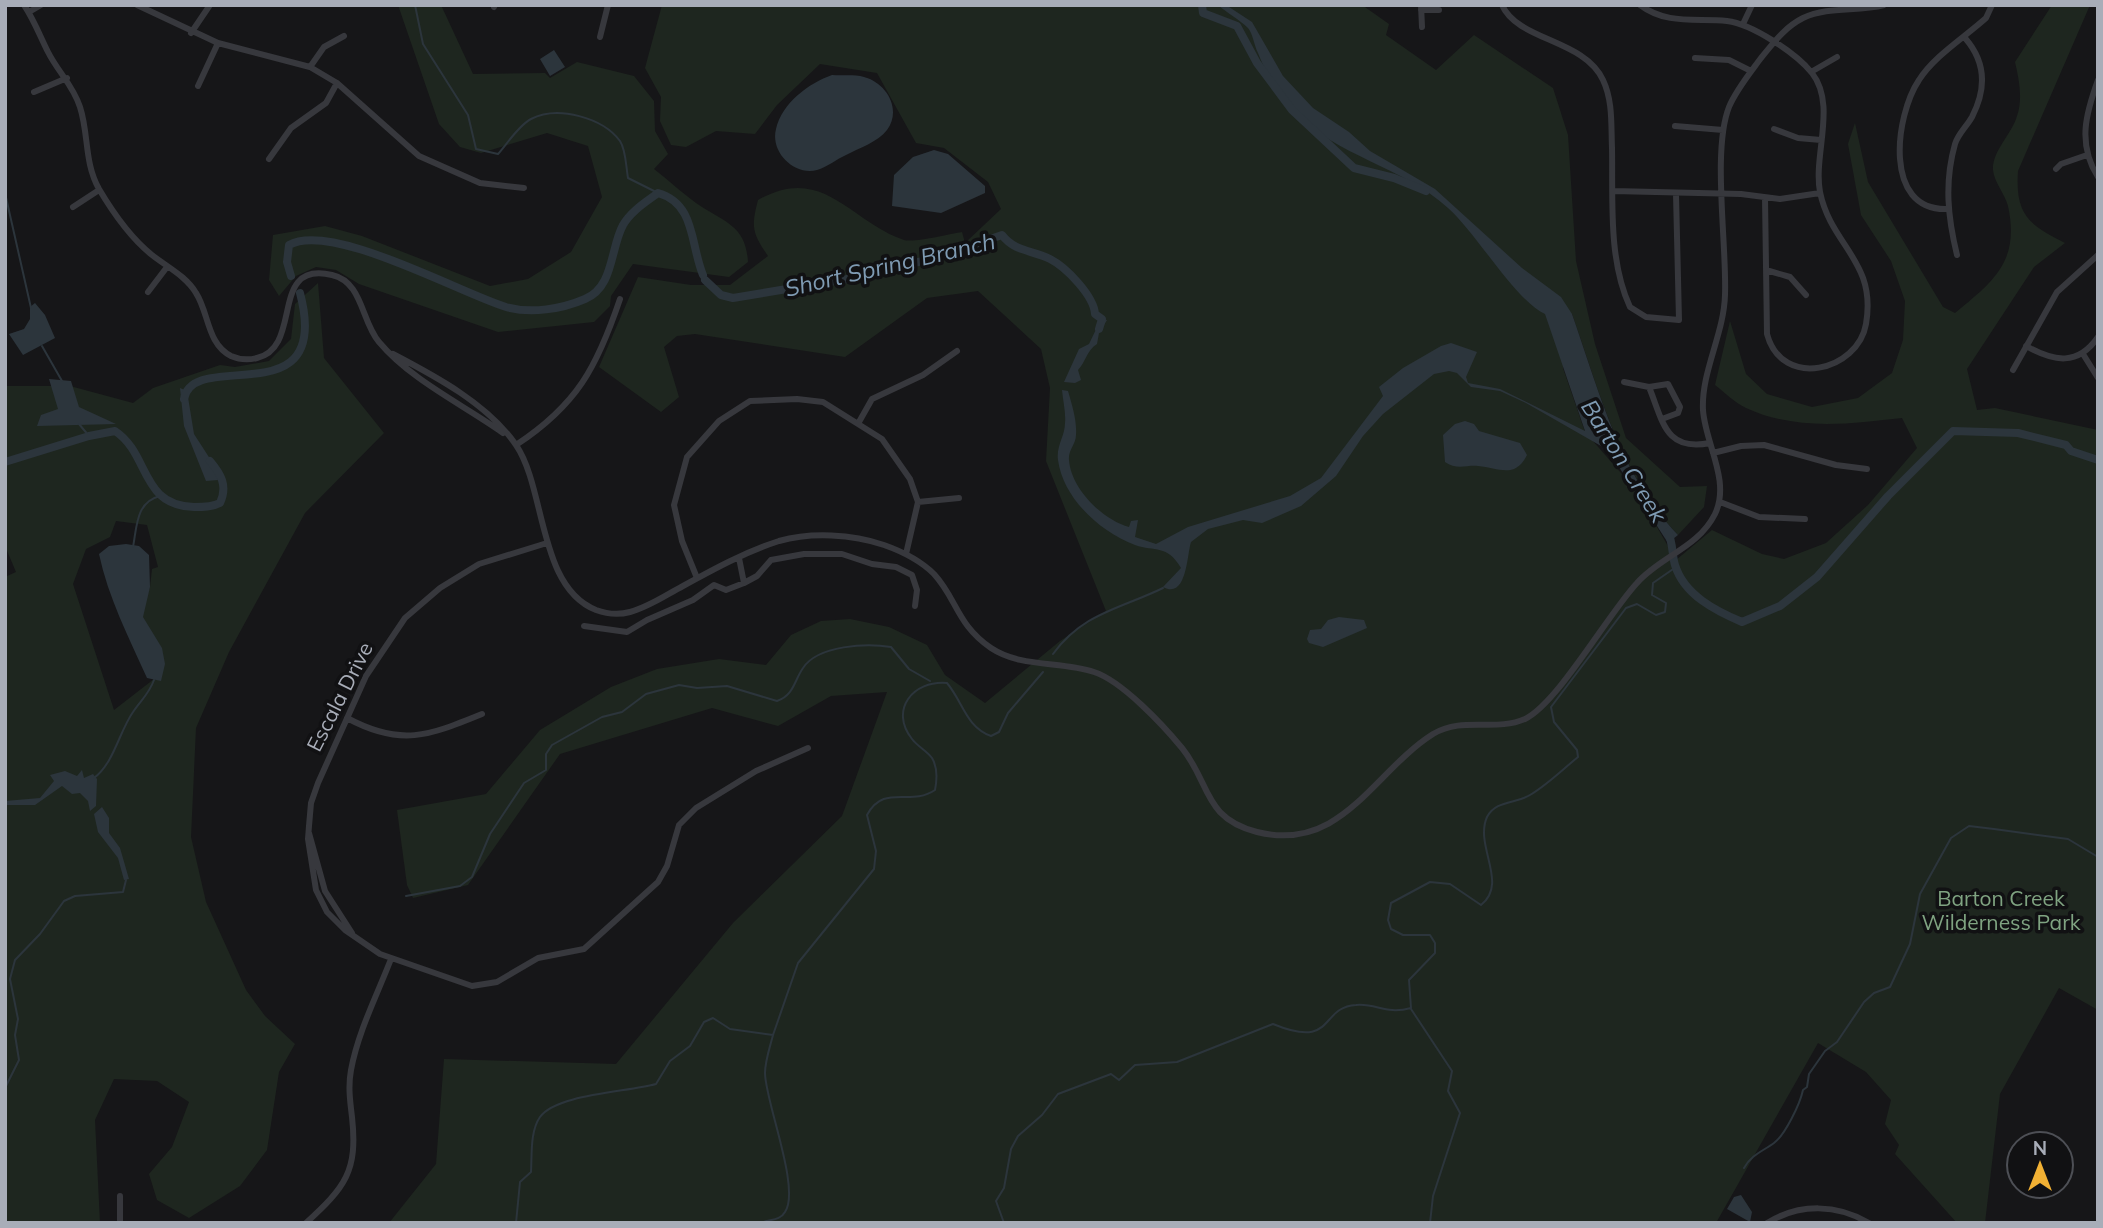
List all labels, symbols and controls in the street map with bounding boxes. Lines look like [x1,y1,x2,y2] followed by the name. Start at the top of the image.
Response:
[782,226,998,303] water label: Short Spring Branch
[1575,394,1674,529] water label: Barton Creek
[300,637,378,756] street label: Escala Drive
[1921,885,2081,935] park label: Barton Creek Wilderness Park
[2005,1130,2075,1200] north arrow
[2033,1136,2047,1160] text: N

